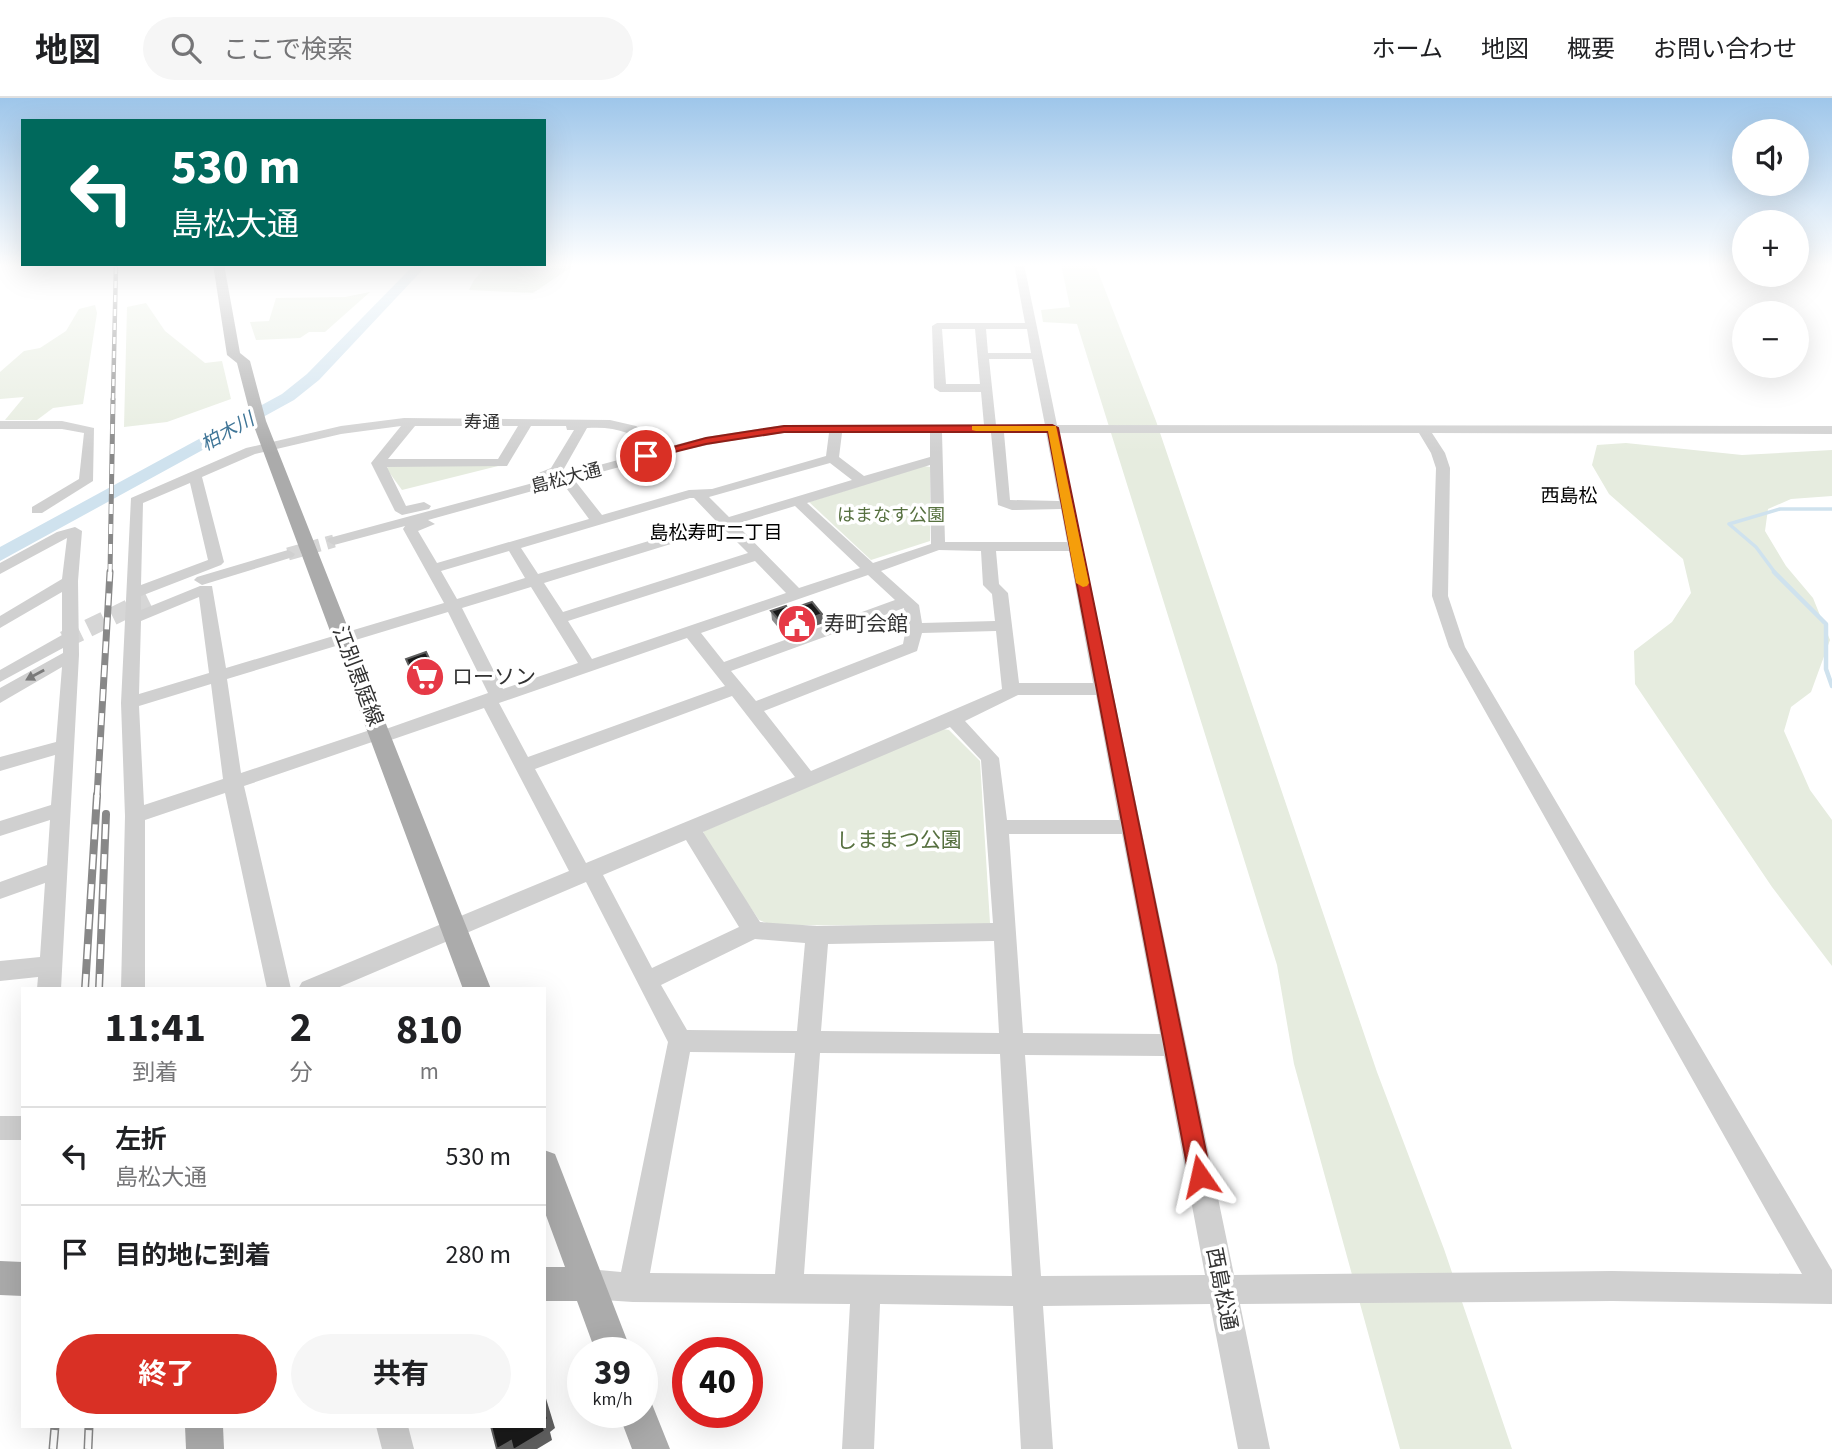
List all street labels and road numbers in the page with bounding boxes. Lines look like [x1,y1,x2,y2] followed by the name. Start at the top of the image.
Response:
[464,410,500,435] street label: 寿通
[528,457,604,500] street label: 島松大通
[325,622,391,730] street label: 江別恵庭線
[1199,1245,1245,1333] street label: 西島松通

